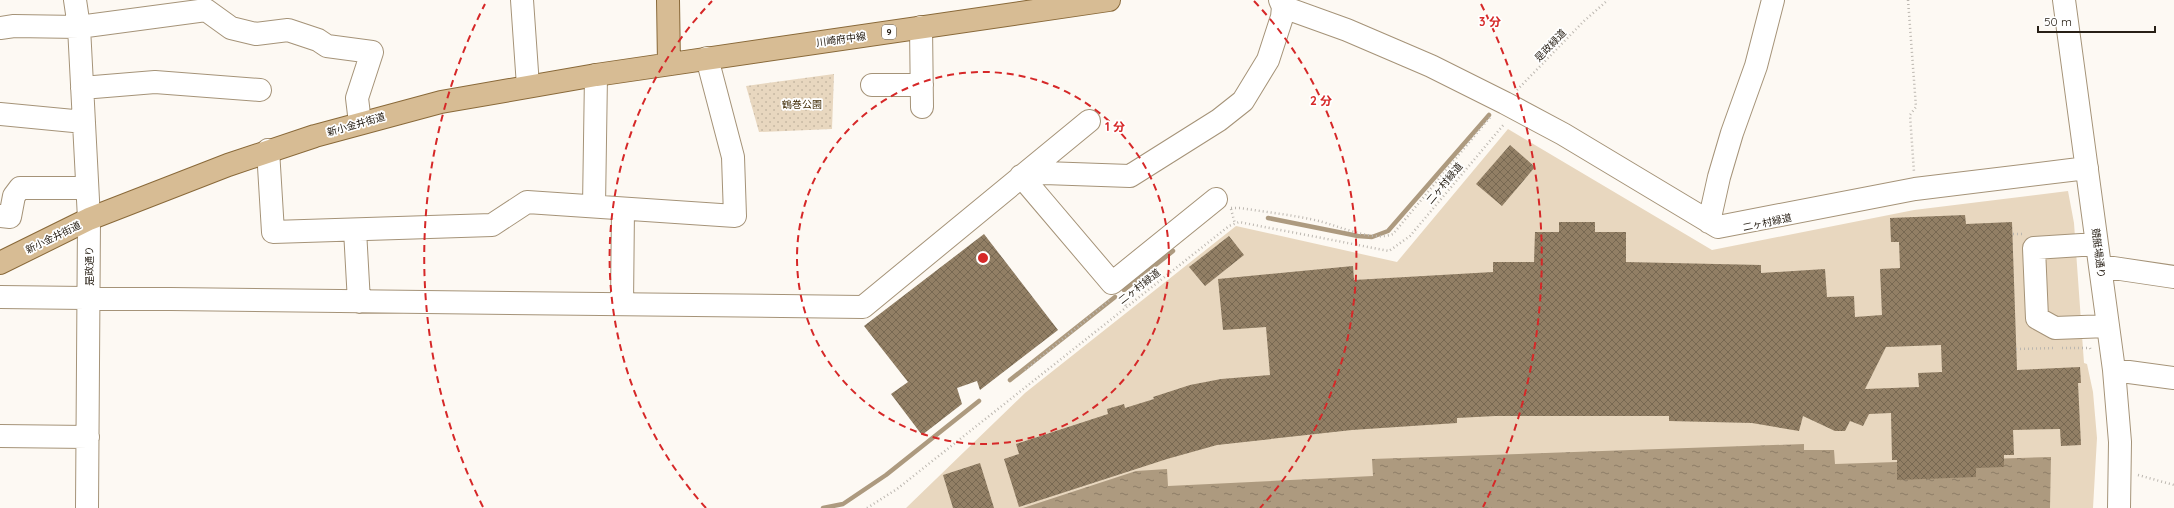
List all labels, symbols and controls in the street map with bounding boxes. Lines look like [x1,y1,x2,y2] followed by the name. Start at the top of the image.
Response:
[2038,8,2155,34] scale bar
[1479,14,1501,29] text: 3 分
[2044,14,2072,29] text: 50 m
[882,25,896,39] road number: 9
[1532,26,1569,64] street label: 是政緑道
[815,30,867,49] street label: 川崎府中線
[1310,93,1332,108] text: 2 分
[782,98,822,111] park label: 鶴巻公園
[326,110,387,139] street label: 新小金井街道
[1105,119,1125,134] text: 1 分
[1423,160,1465,207] street label: 二ヶ村緑道
[1741,211,1793,234] street label: 二ヶ村緑道
[23,218,83,256] street label: 新小金井街道
[2089,227,2108,279] street label: 競艇場通り
[83,246,96,286] street label: 是政通り
[976,251,990,265] centre of rings
[1116,266,1163,307] street label: 二ヶ村緑道

